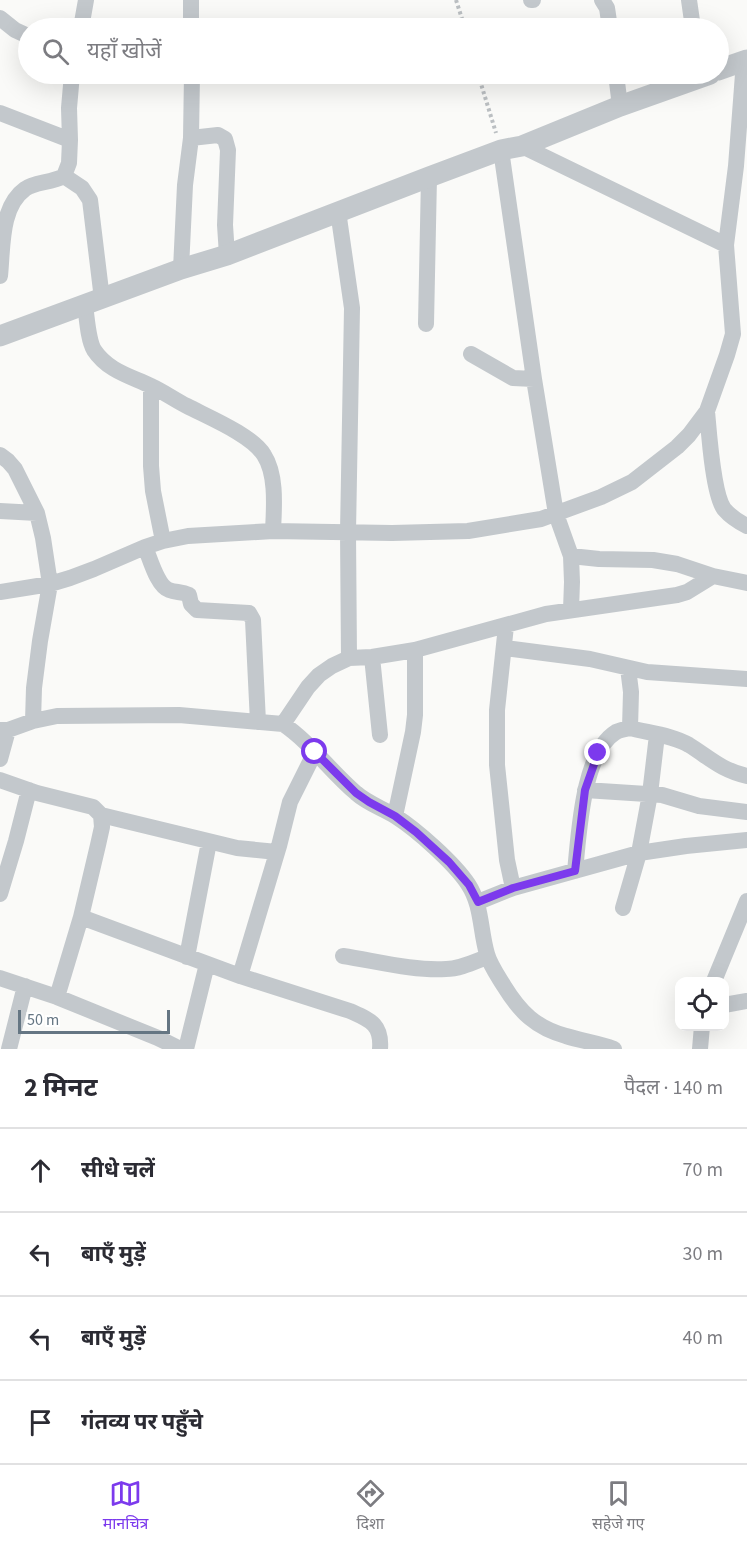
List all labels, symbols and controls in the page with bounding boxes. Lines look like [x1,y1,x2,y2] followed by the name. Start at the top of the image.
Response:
[18,18,729,84] search box
[39,35,72,68] icon: search
[87,35,162,67] text: यहाँ खोजें
[301,738,327,764] route start
[584,739,610,765] route end
[675,977,729,1031] map controls
[675,977,729,1031] button: locate
[18,1007,170,1034] scale bar
[27,1009,59,1031] text: 50 m
[24,1069,98,1106] text: 2 मिनट
[624,1074,723,1102] text: पैदल · 140 m
[24,1154,57,1187] icon: ahead
[81,1154,155,1186] text: सीधे चलें
[683,1156,723,1184] text: 70 m
[24,1238,57,1271] icon: left
[81,1238,146,1270] text: बाएँ मुड़ें
[683,1240,723,1268] text: 30 m
[24,1322,57,1355] icon: left
[81,1322,146,1354] text: बाएँ मुड़ें
[683,1324,723,1352] text: 40 m
[24,1406,57,1439] icon: arrive
[81,1406,203,1438] text: गंतव्य पर पहुँचे
[103,1477,148,1536] tab: मानचित्र
[354,1477,387,1536] tab: दिशा
[592,1477,644,1536] tab: सहेजे गए

